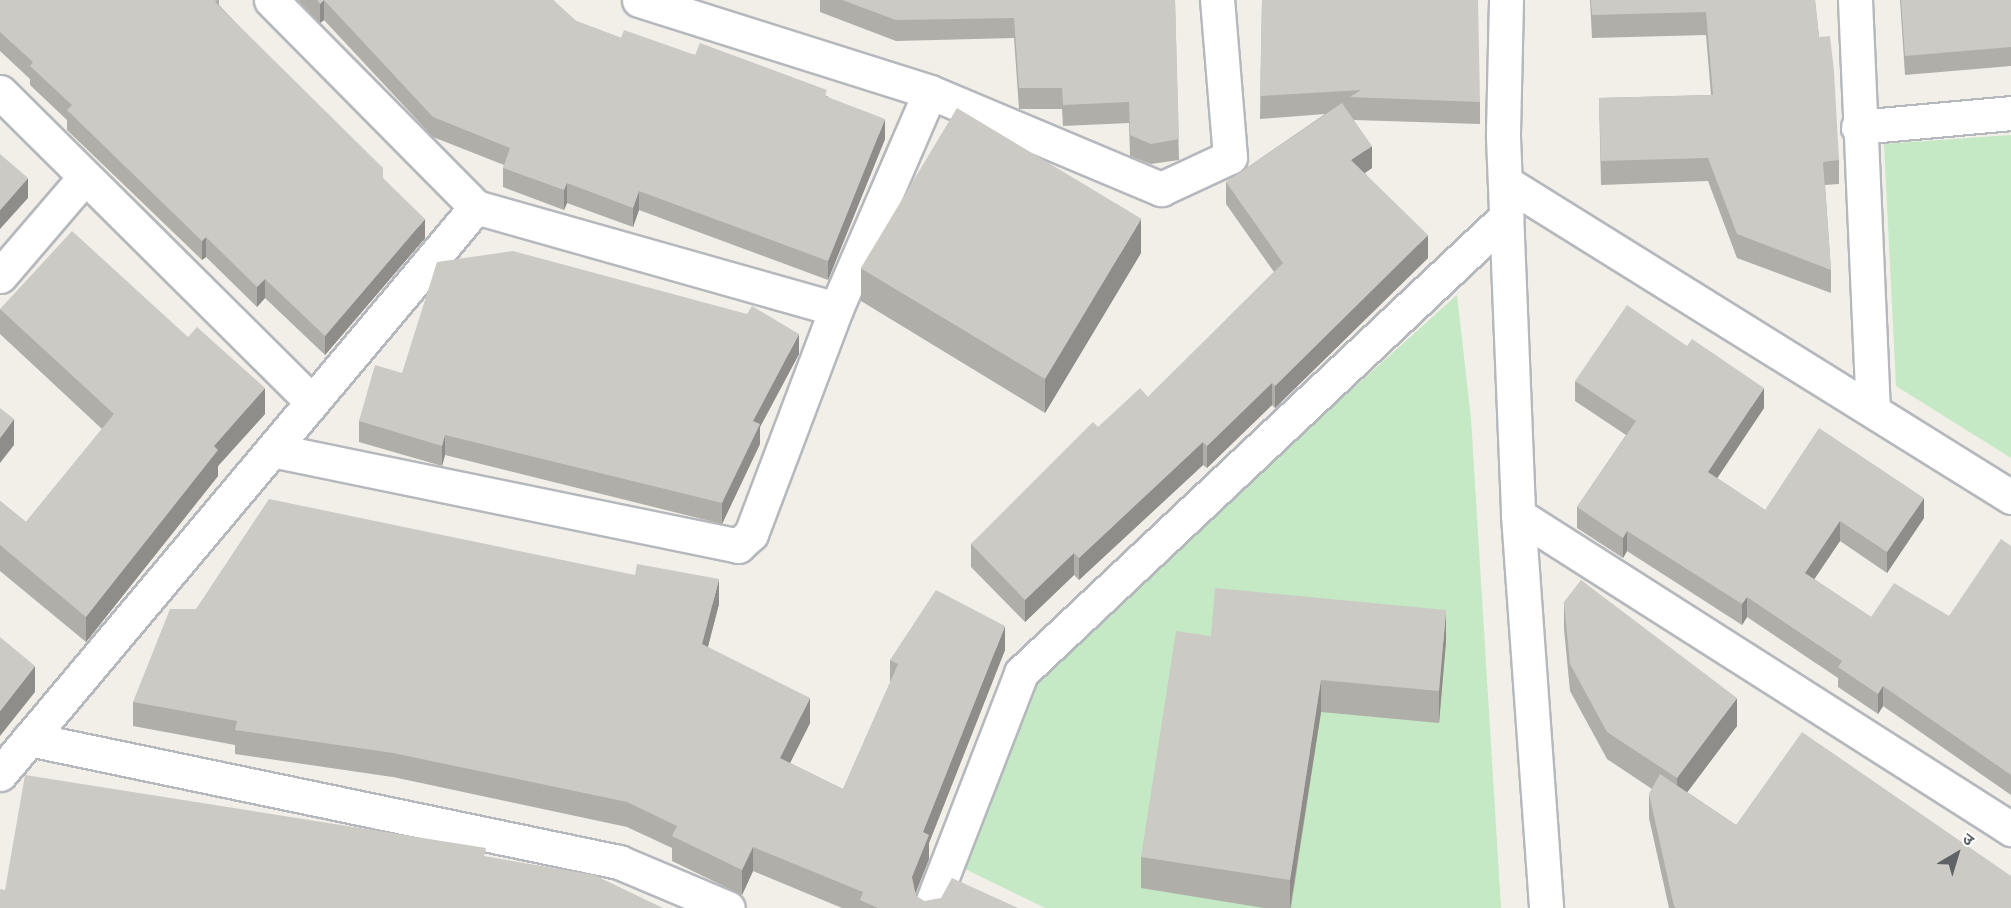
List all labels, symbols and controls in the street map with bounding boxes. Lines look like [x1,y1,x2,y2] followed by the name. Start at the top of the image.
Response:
[1927,824,1987,884] north arrow
[1959,829,1978,850] text: उ

